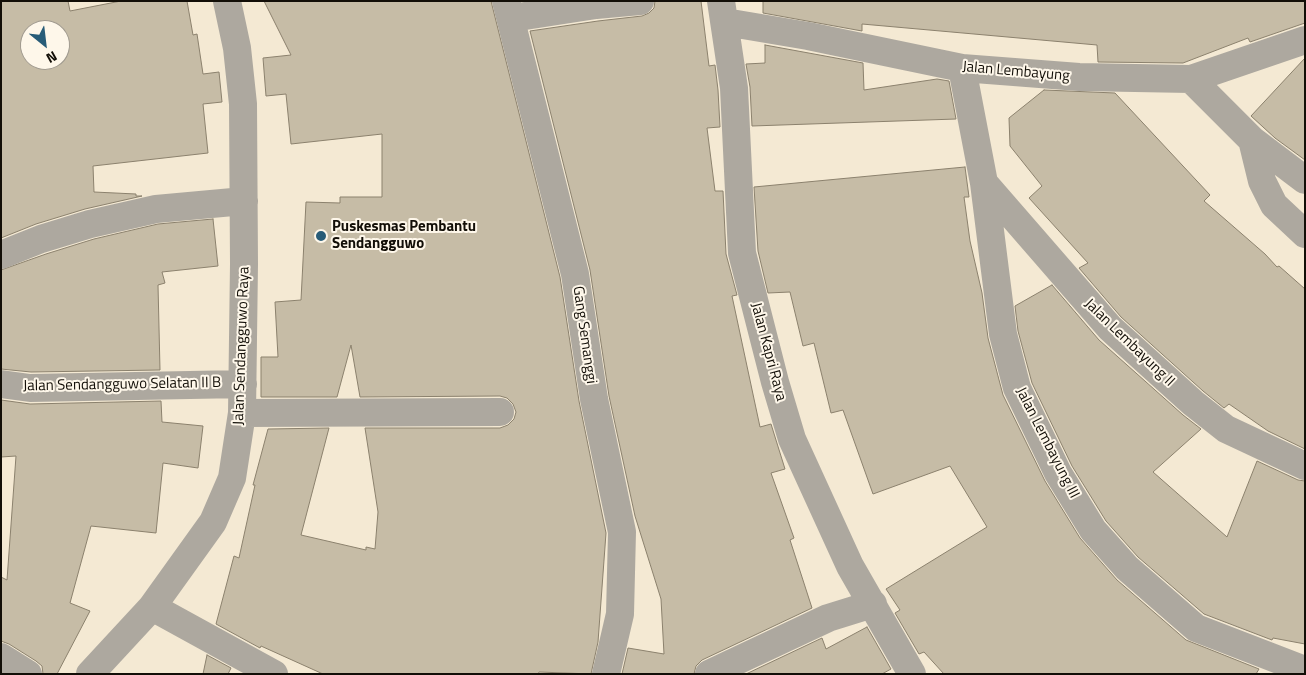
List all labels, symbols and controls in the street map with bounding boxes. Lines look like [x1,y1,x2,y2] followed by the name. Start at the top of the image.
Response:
[20,20,70,70] north arrow
[43,46,61,69] text: N
[962,58,1070,86] street label: Jalan Lembayung
[332,218,476,253] place label: Puskesmas Pembantu Sendangguwo
[314,229,328,243] marker: Puskesmas Pembantu Sendangguwo
[230,266,254,426] street label: Jalan Sendangguwo Raya
[568,285,600,385] street label: Gang Semanggi
[1080,295,1178,391] street label: Jalan Lembayung II
[746,301,790,403] street label: Jalan Kapri Raya
[23,374,221,396] street label: Jalan Sendangguwo Selatan II B
[1011,385,1083,501] street label: Jalan Lembayung III

